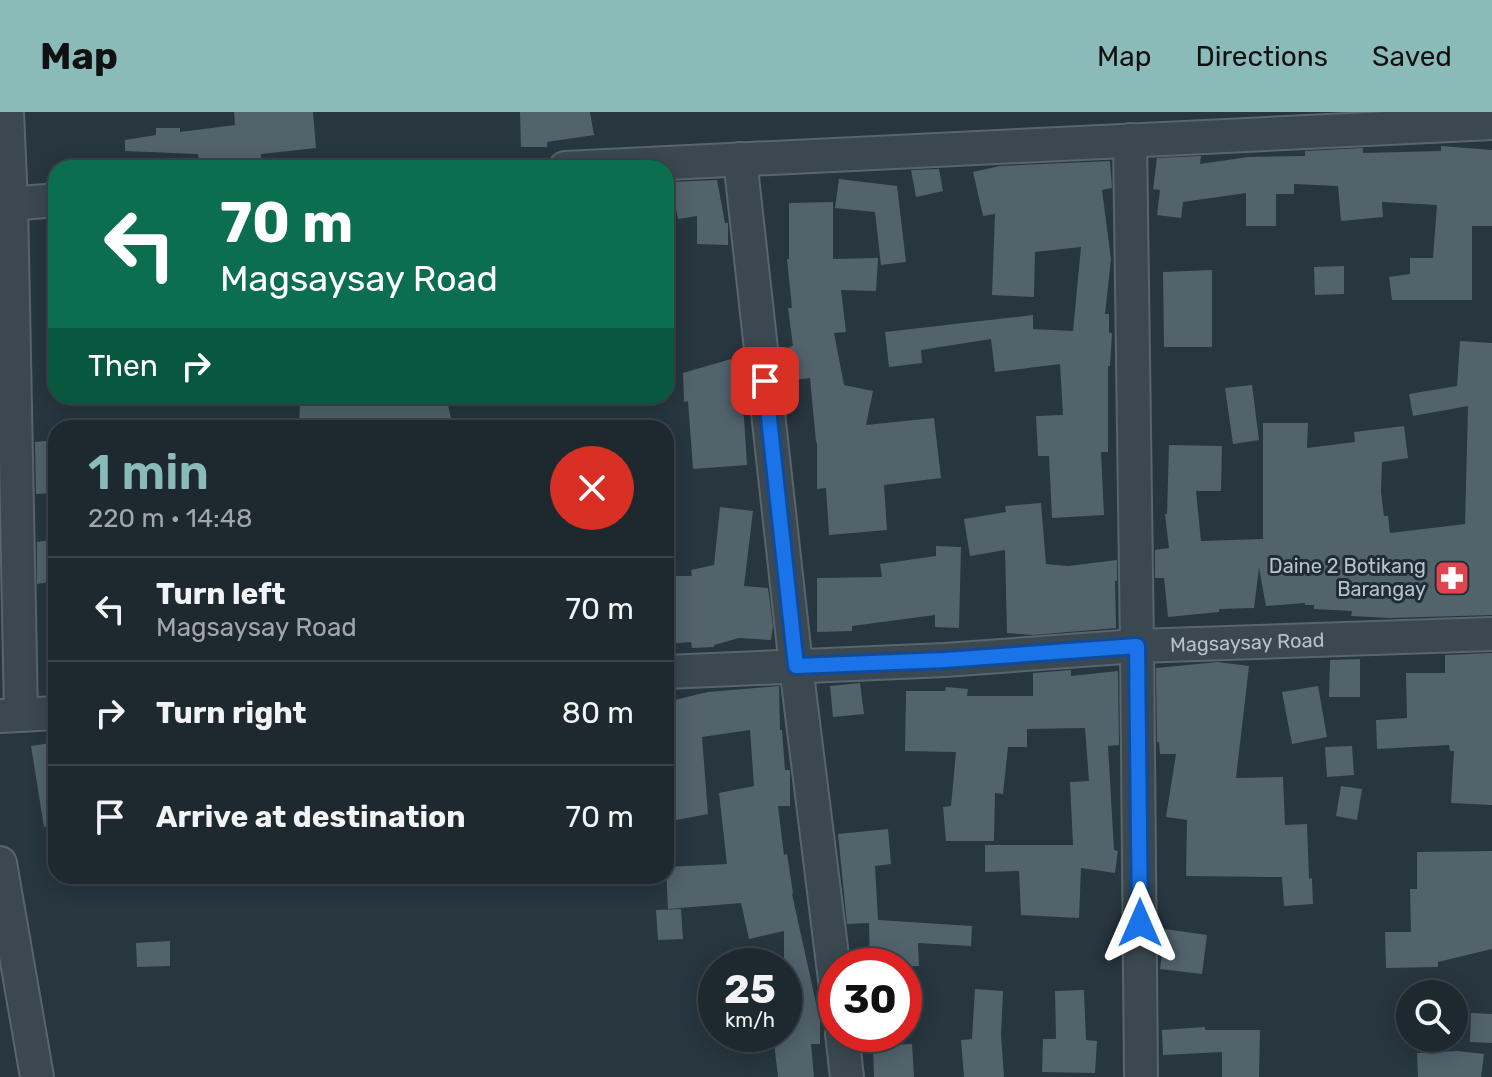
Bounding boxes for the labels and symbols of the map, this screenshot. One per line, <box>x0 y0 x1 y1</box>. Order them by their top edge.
pin <box>731 347 799 415</box>
place label: Daine 2 Botikang Barangay <box>1269 554 1426 601</box>
pharmacy icon: Daine 2 Botikang Barangay <box>1433 559 1471 597</box>
street label: Magsaysay Road <box>1170 628 1325 657</box>
position arrow <box>1098 881 1182 965</box>
speed limit sign: 30 <box>818 948 922 1052</box>

